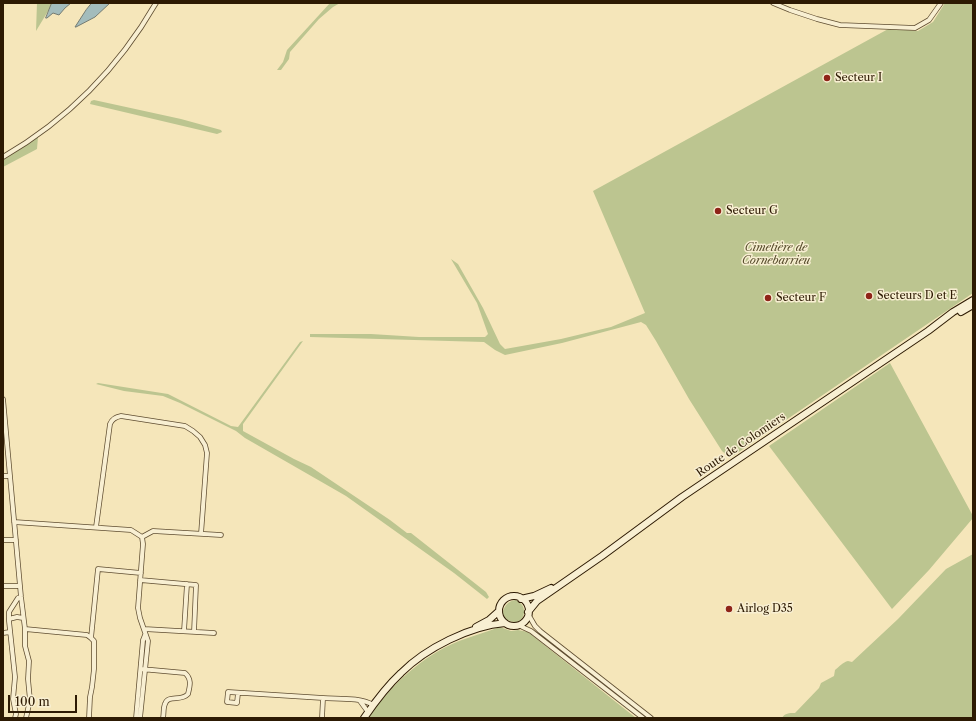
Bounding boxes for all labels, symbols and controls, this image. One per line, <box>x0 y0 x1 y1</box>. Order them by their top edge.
place label: Secteur I <box>835 71 882 85</box>
marker: Secteur I <box>822 73 832 83</box>
place label: Secteur G <box>726 204 778 218</box>
marker: Secteur G <box>713 206 723 216</box>
park label: Cimetière de Cornebarrieu <box>742 241 810 267</box>
place label: Secteurs D et E <box>877 289 957 303</box>
place label: Secteur F <box>776 291 826 305</box>
marker: Secteurs D et E <box>864 291 874 301</box>
marker: Secteur F <box>763 293 773 303</box>
street label: Route de Colomiers <box>694 410 788 480</box>
place label: Airlog D35 <box>737 602 793 616</box>
marker: Airlog D35 <box>724 604 734 614</box>
scale bar <box>10 687 79 713</box>
text: 100 m <box>15 694 50 709</box>

